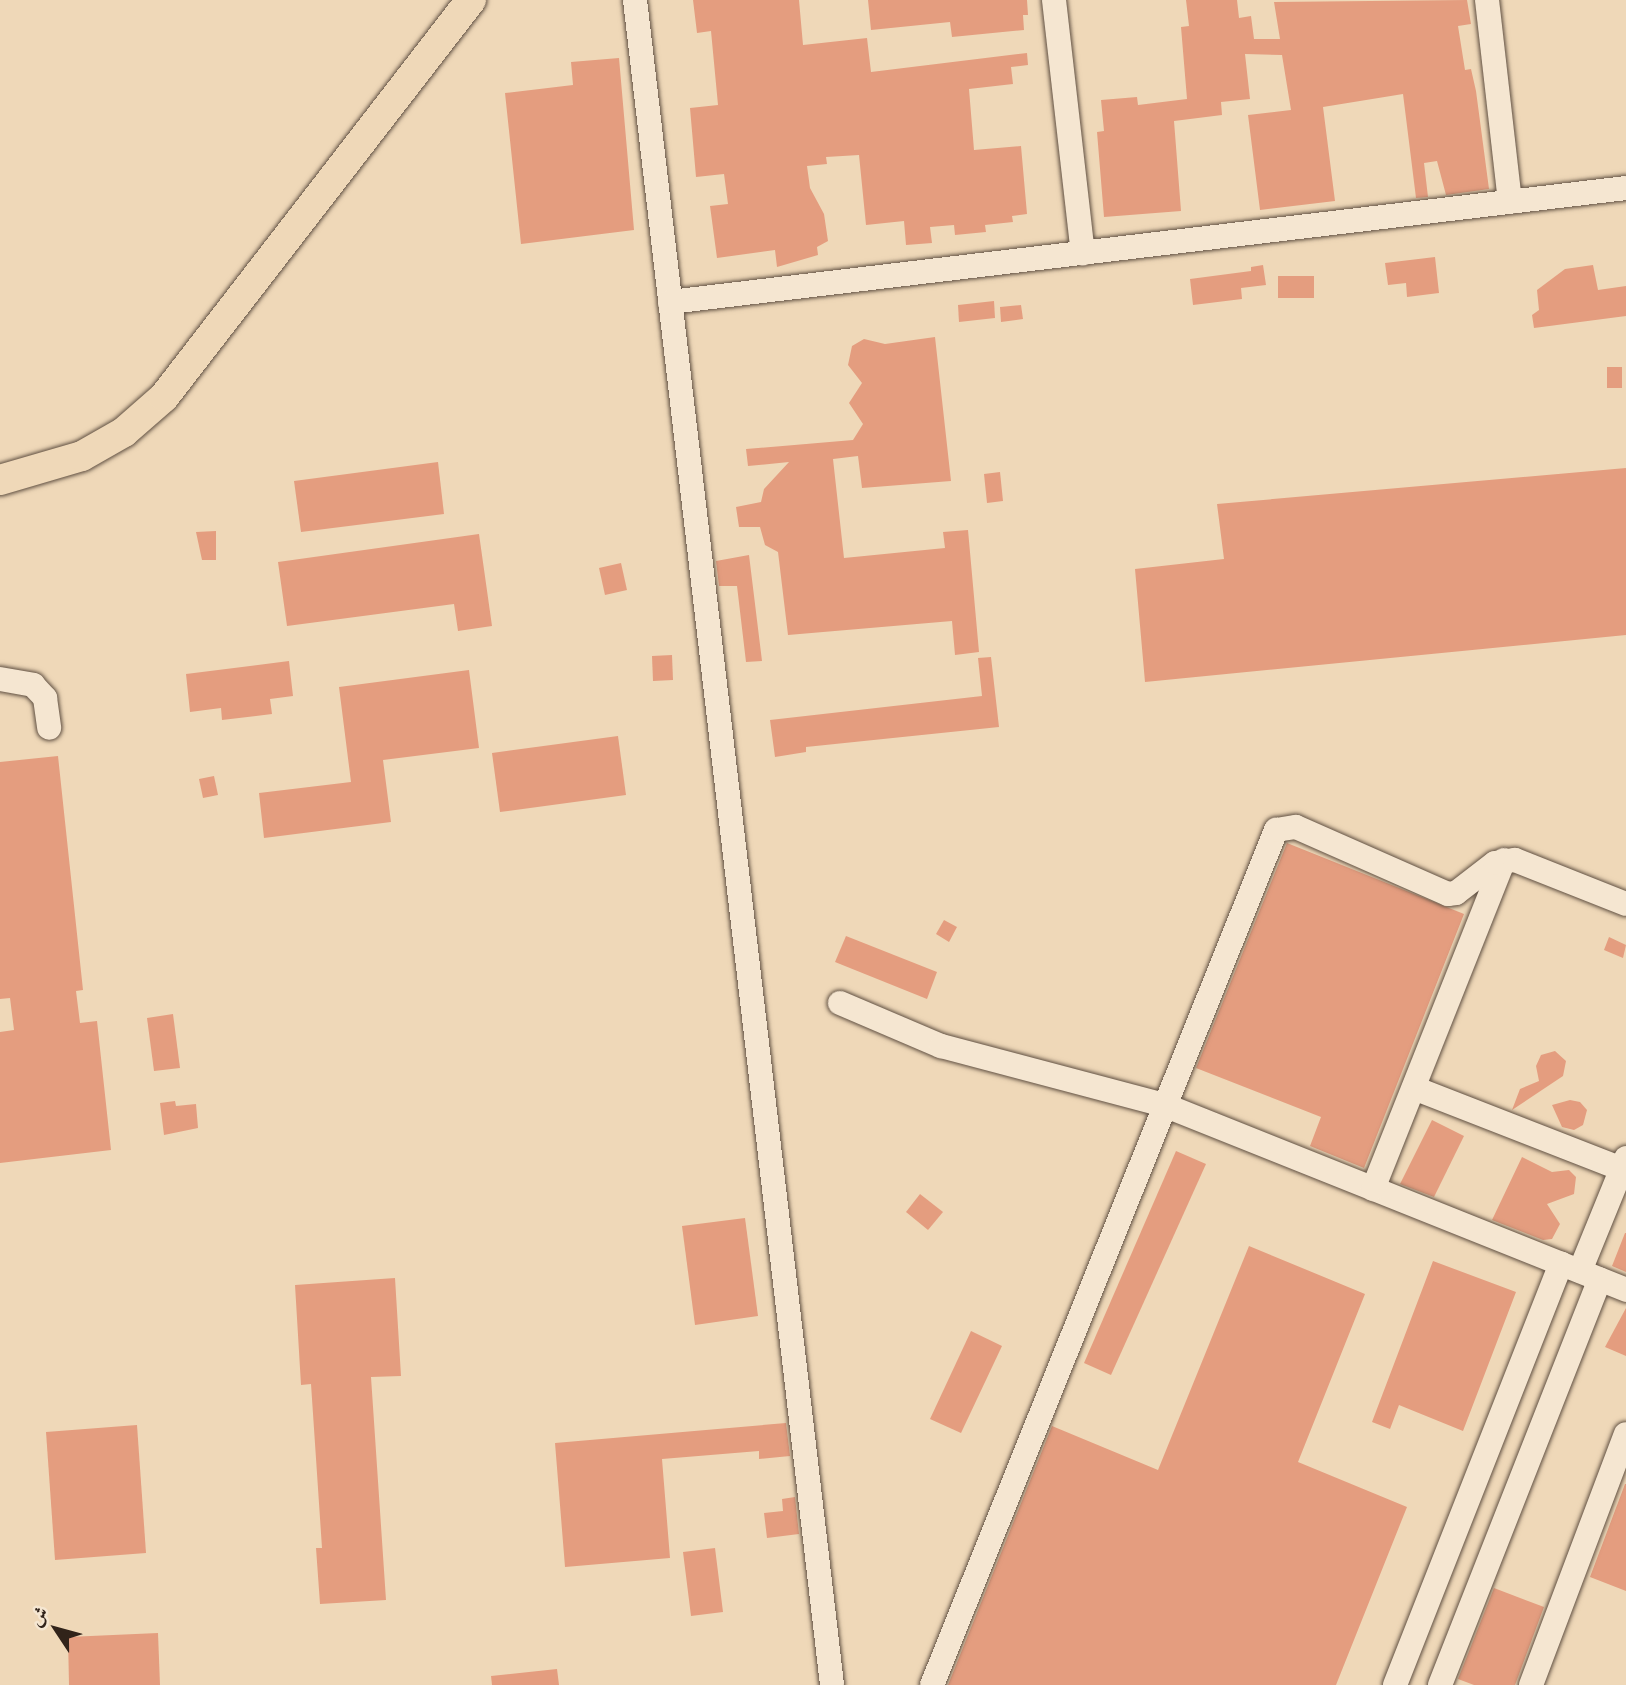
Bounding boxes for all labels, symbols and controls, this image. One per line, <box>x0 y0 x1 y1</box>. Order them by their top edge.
north arrow <box>21 1594 91 1664</box>
text: ش <box>24 1602 54 1631</box>

